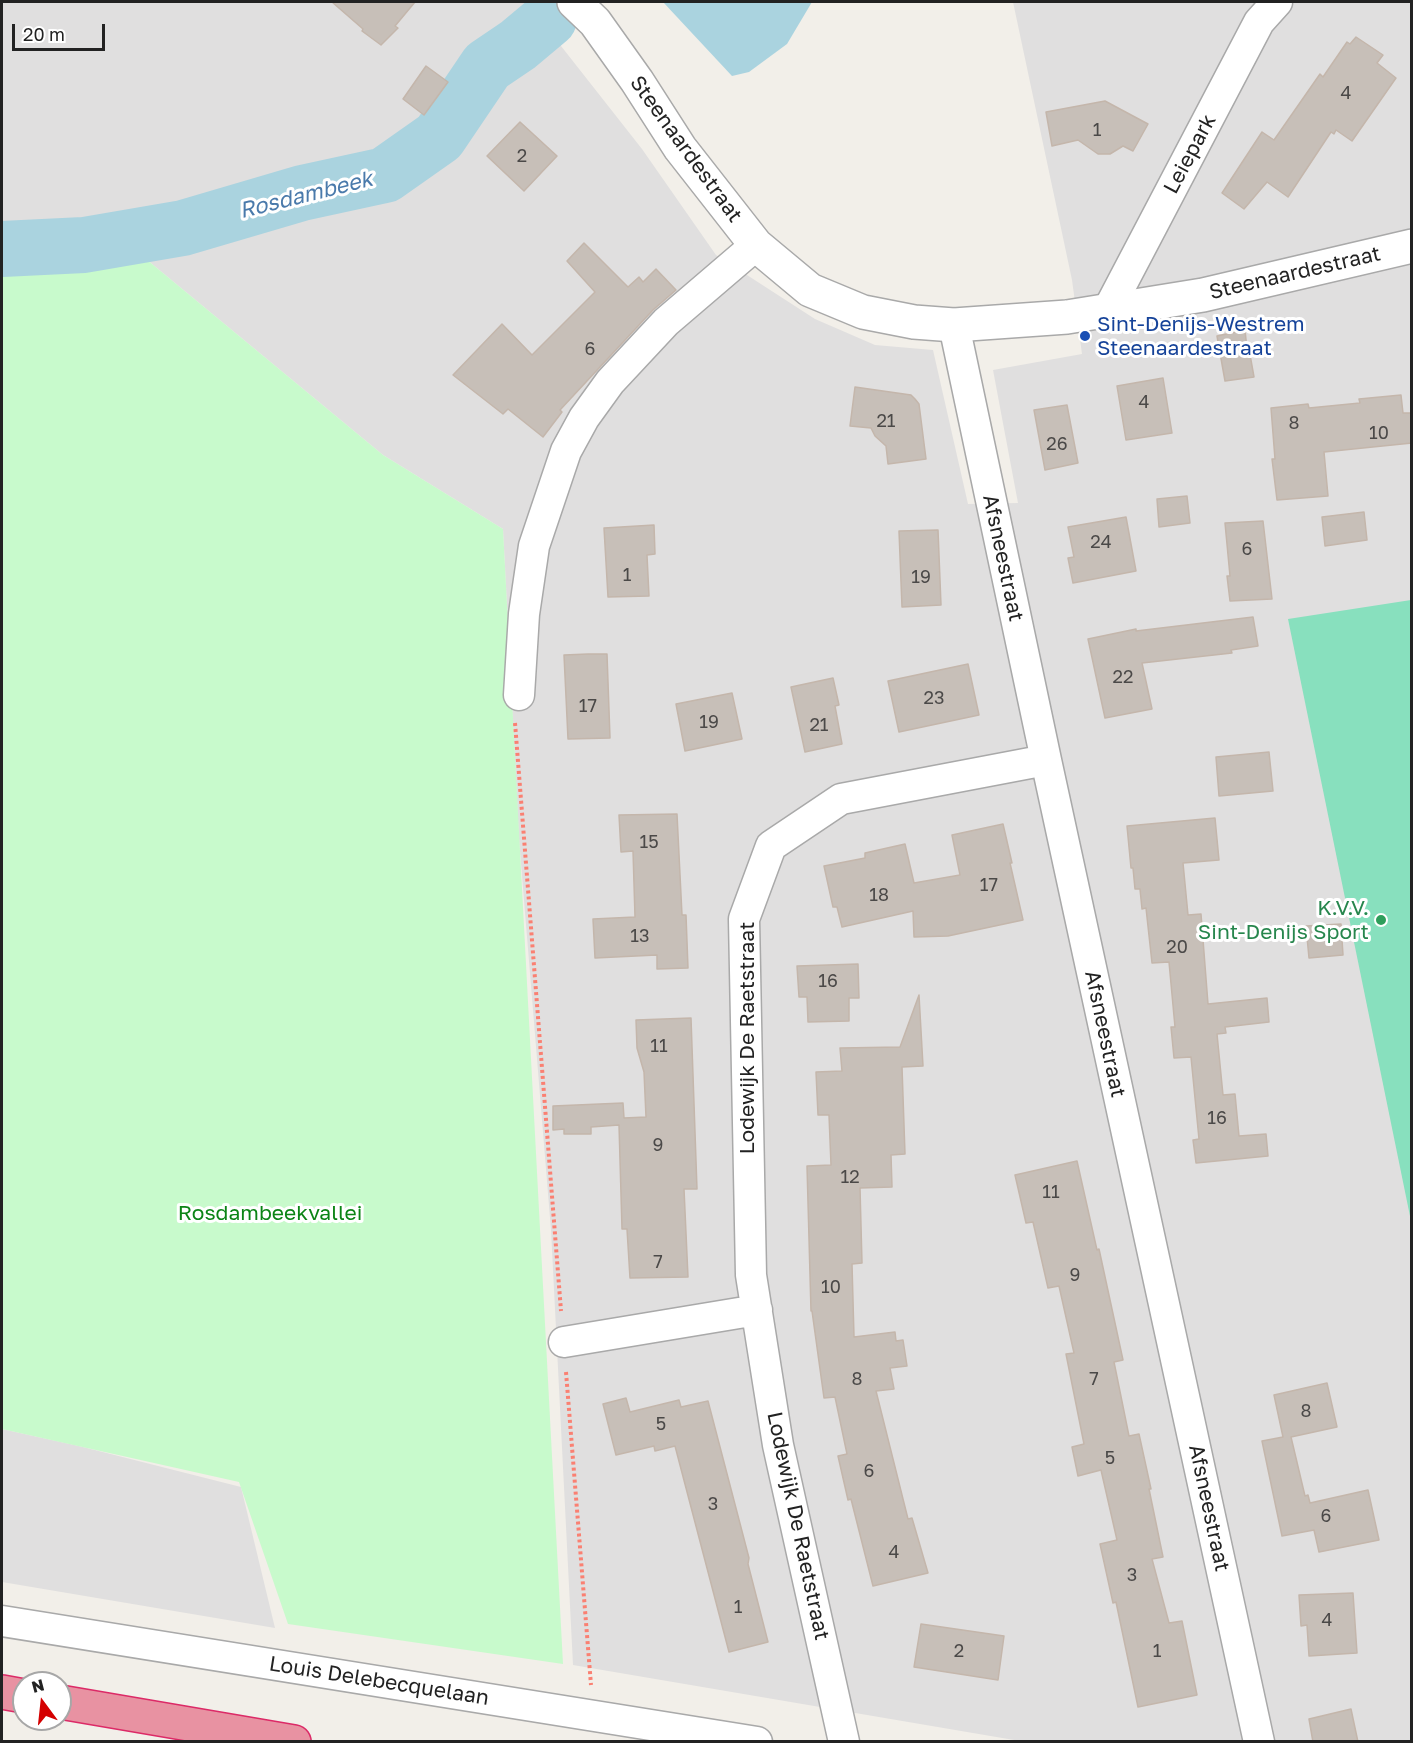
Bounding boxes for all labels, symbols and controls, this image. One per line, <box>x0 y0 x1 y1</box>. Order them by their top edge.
scale bar <box>15 12 108 50</box>
text: 20 m <box>23 23 65 45</box>
street label: Steenaardestraat <box>624 71 748 227</box>
house number: 4 <box>1341 82 1351 104</box>
street label: Leiepark <box>1159 110 1221 198</box>
house number: 1 <box>1093 119 1101 141</box>
house number: 2 <box>517 145 527 167</box>
water label: Rosdambeek <box>237 166 375 224</box>
street label: Steenaardestraat <box>1207 241 1383 305</box>
place label: Sint-Denijs-Westrem Steenaardestraat <box>1097 311 1305 361</box>
marker: Sint-Denijs-Westrem Steenaardestraat <box>1078 329 1092 343</box>
house number: 6 <box>585 338 595 360</box>
house number: 4 <box>1139 391 1149 413</box>
house number: 21 <box>876 410 896 432</box>
house number: 8 <box>1289 412 1299 434</box>
house number: 10 <box>1369 422 1389 444</box>
house number: 26 <box>1046 433 1068 455</box>
street label: Afsneestraat <box>977 492 1029 624</box>
house number: 24 <box>1090 531 1112 553</box>
house number: 6 <box>1242 538 1252 560</box>
house number: 1 <box>623 564 631 586</box>
house number: 19 <box>911 566 931 588</box>
house number: 22 <box>1113 666 1133 688</box>
house number: 23 <box>924 687 944 709</box>
house number: 17 <box>579 695 597 717</box>
house number: 19 <box>699 711 719 733</box>
house number: 21 <box>809 714 829 736</box>
house number: 15 <box>639 831 659 853</box>
house number: 17 <box>980 874 998 896</box>
house number: 18 <box>869 884 889 906</box>
place label: K.V.V. Sint-Denijs Sport <box>1198 895 1369 945</box>
marker: K.V.V. Sint-Denijs Sport <box>1374 913 1388 927</box>
street label: Lodewijk De Raetstraat <box>734 922 760 1154</box>
house number: 13 <box>630 925 650 947</box>
house number: 20 <box>1166 936 1188 958</box>
street label: Afsneestraat <box>1079 968 1131 1100</box>
house number: 16 <box>818 970 838 992</box>
house number: 11 <box>650 1035 668 1057</box>
house number: 16 <box>1207 1107 1227 1129</box>
house number: 9 <box>653 1134 663 1156</box>
house number: 12 <box>840 1166 860 1188</box>
house number: 11 <box>1042 1181 1060 1203</box>
park label: Rosdambeekvallei <box>178 1200 362 1226</box>
house number: 7 <box>653 1251 663 1273</box>
house number: 9 <box>1070 1264 1080 1286</box>
house number: 10 <box>821 1276 841 1298</box>
house number: 8 <box>852 1368 862 1390</box>
house number: 7 <box>1089 1368 1099 1390</box>
house number: 8 <box>1301 1400 1311 1422</box>
street label: Lodewijk De Raetstraat <box>761 1410 835 1642</box>
house number: 5 <box>656 1413 666 1435</box>
street label: Afsneestraat <box>1183 1442 1235 1574</box>
house number: 5 <box>1105 1447 1115 1469</box>
house number: 6 <box>864 1460 874 1482</box>
house number: 3 <box>708 1493 718 1515</box>
house number: 6 <box>1321 1505 1331 1527</box>
house number: 4 <box>889 1541 899 1563</box>
house number: 3 <box>1127 1564 1137 1586</box>
house number: 1 <box>734 1596 742 1618</box>
house number: 4 <box>1322 1609 1332 1631</box>
house number: 2 <box>954 1640 964 1662</box>
house number: 1 <box>1153 1640 1161 1662</box>
street label: Louis Delebecquelaan <box>267 1651 491 1711</box>
north arrow <box>12 1671 72 1731</box>
text: N <box>29 1674 46 1697</box>

